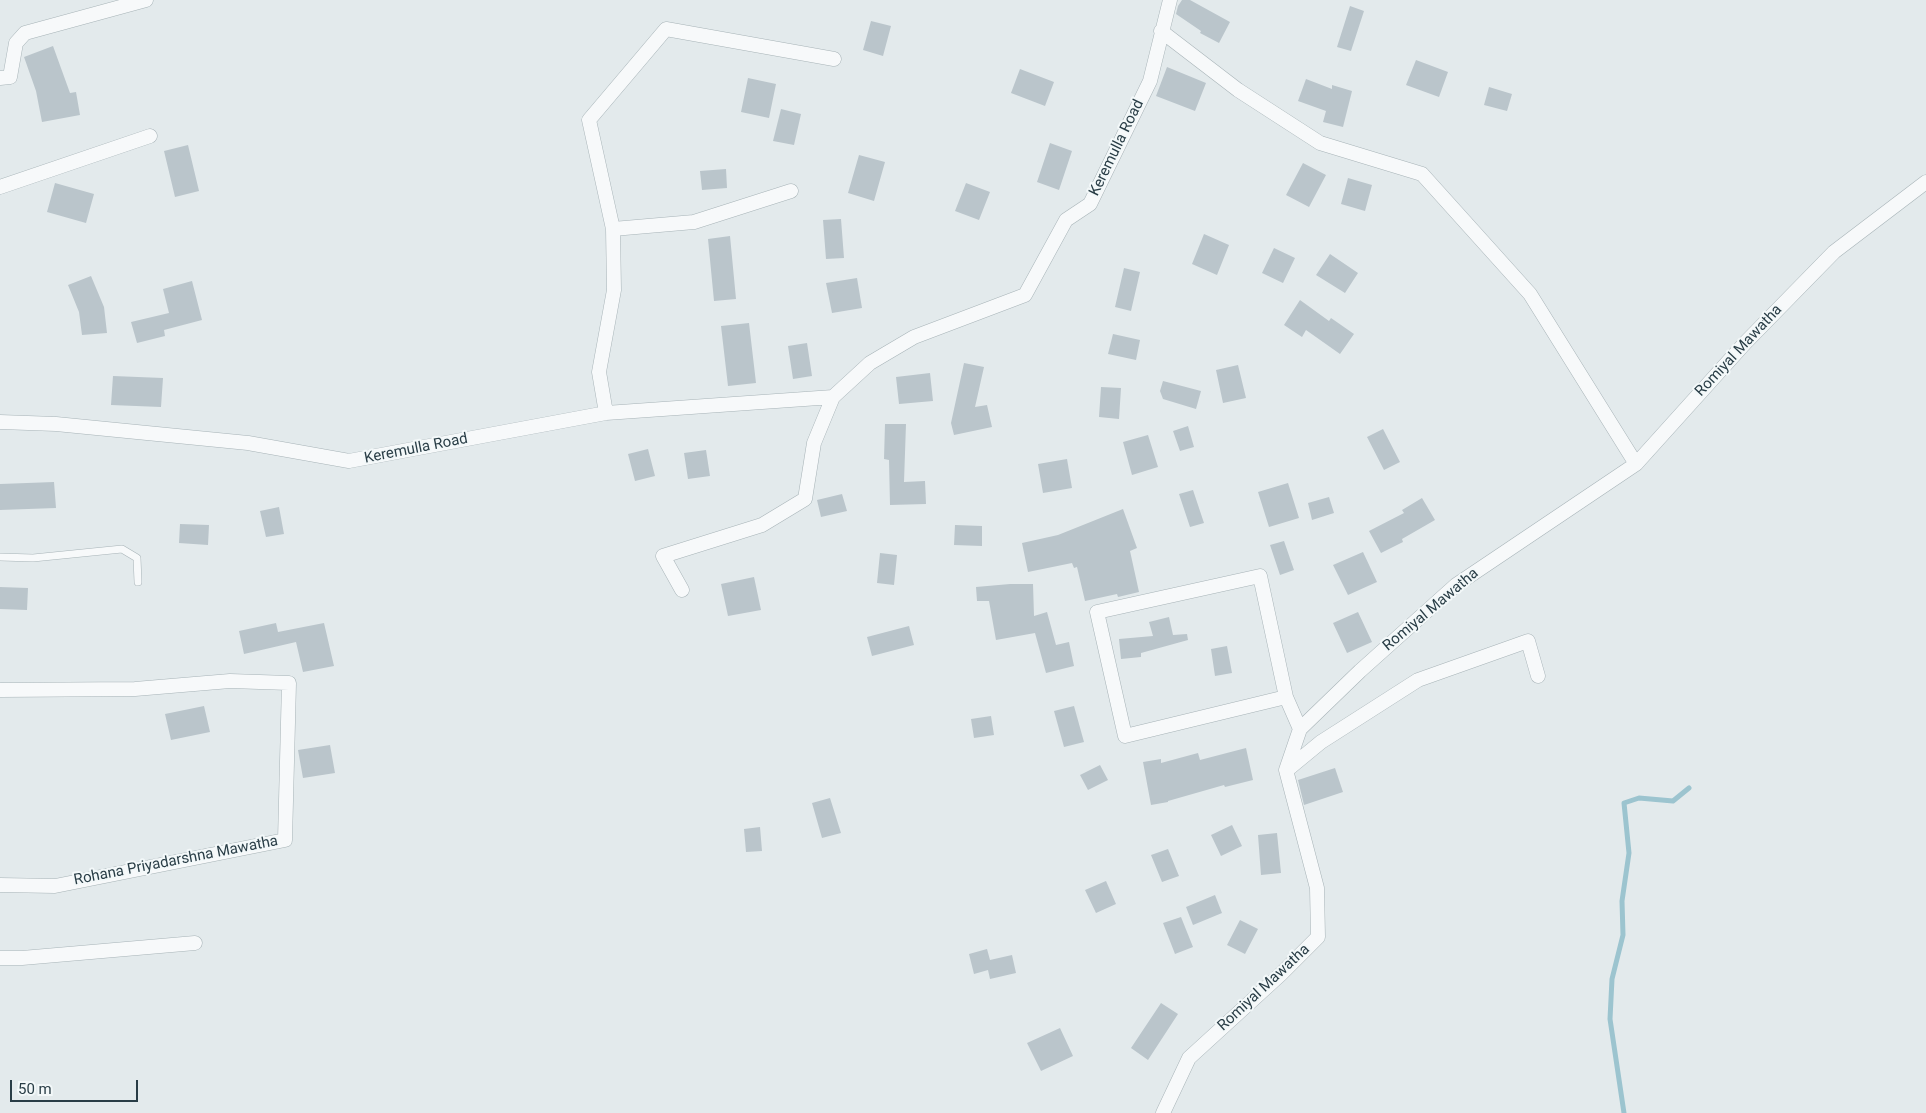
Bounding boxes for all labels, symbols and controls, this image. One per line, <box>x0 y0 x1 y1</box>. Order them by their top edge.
street label: Keremulla Road <box>1086 97 1148 199</box>
street label: Romiyal Mawatha <box>1692 301 1786 401</box>
street label: Keremulla Road <box>363 430 469 468</box>
street label: Romiyal Mawatha <box>1380 565 1482 655</box>
street label: Rohana Priyadarshna Mawatha <box>72 832 280 890</box>
street label: Romiyal Mawatha <box>1214 941 1314 1035</box>
scale bar <box>12 1070 140 1102</box>
text: 50 m <box>18 1080 52 1098</box>

